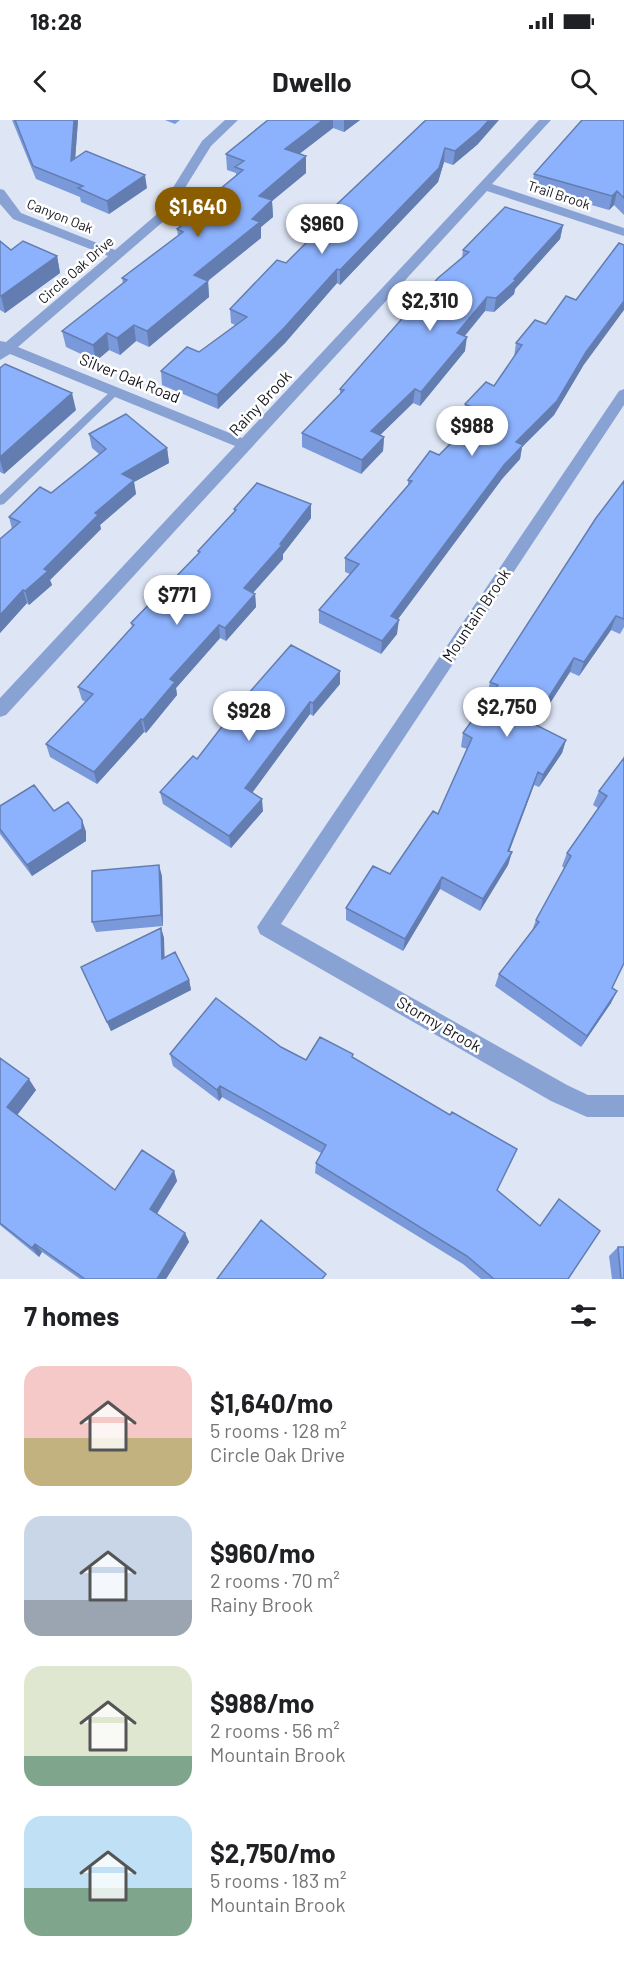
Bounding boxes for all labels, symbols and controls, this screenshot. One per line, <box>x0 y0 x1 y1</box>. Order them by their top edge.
text: 18:28 <box>30 8 82 34</box>
icon: back <box>24 65 57 98</box>
text: Dwello <box>272 65 352 97</box>
icon: search <box>567 65 600 98</box>
street label: Trail Brook <box>526 176 593 213</box>
pin: $1,640 <box>149 187 247 238</box>
text: $1,640 <box>169 194 227 218</box>
street label: Canyon Oak <box>25 195 96 237</box>
pin: $960 <box>286 204 358 255</box>
text: $960 <box>300 211 344 235</box>
street label: Circle Oak Drive <box>34 232 117 307</box>
pin: $2,310 <box>381 281 479 332</box>
text: $2,310 <box>401 288 459 312</box>
street label: Silver Oak Road <box>77 349 183 406</box>
street label: Rainy Brook <box>225 366 295 439</box>
pin: $988 <box>436 406 508 457</box>
text: $988 <box>450 413 494 437</box>
street label: Mountain Brook <box>437 564 514 665</box>
pin: $771 <box>141 575 213 626</box>
text: $771 <box>158 582 196 606</box>
pin: $2,750 <box>458 687 556 738</box>
pin: $928 <box>213 691 285 742</box>
text: $2,750 <box>477 694 537 718</box>
text: $928 <box>227 698 271 722</box>
street label: Stormy Brook <box>394 992 485 1055</box>
icon: filters <box>567 1299 600 1332</box>
text: 7 homes <box>24 1300 119 1331</box>
text: $1,640/mo <box>210 1387 333 1418</box>
icon: home <box>72 1390 144 1462</box>
text: 5 rooms · 128 m² <box>210 1418 347 1442</box>
text: Circle Oak Drive <box>210 1442 345 1466</box>
text: $960/mo <box>210 1537 315 1568</box>
icon: home <box>72 1540 144 1612</box>
text: 2 rooms · 70 m² <box>210 1568 340 1592</box>
text: Rainy Brook <box>210 1592 313 1616</box>
text: $988/mo <box>210 1687 314 1718</box>
icon: home <box>72 1690 144 1762</box>
text: 2 rooms · 56 m² <box>210 1718 340 1742</box>
text: Mountain Brook <box>210 1742 346 1766</box>
text: $2,750/mo <box>210 1837 336 1868</box>
icon: home <box>72 1840 144 1912</box>
text: 5 rooms · 183 m² <box>210 1868 346 1892</box>
text: Mountain Brook <box>210 1892 346 1916</box>

